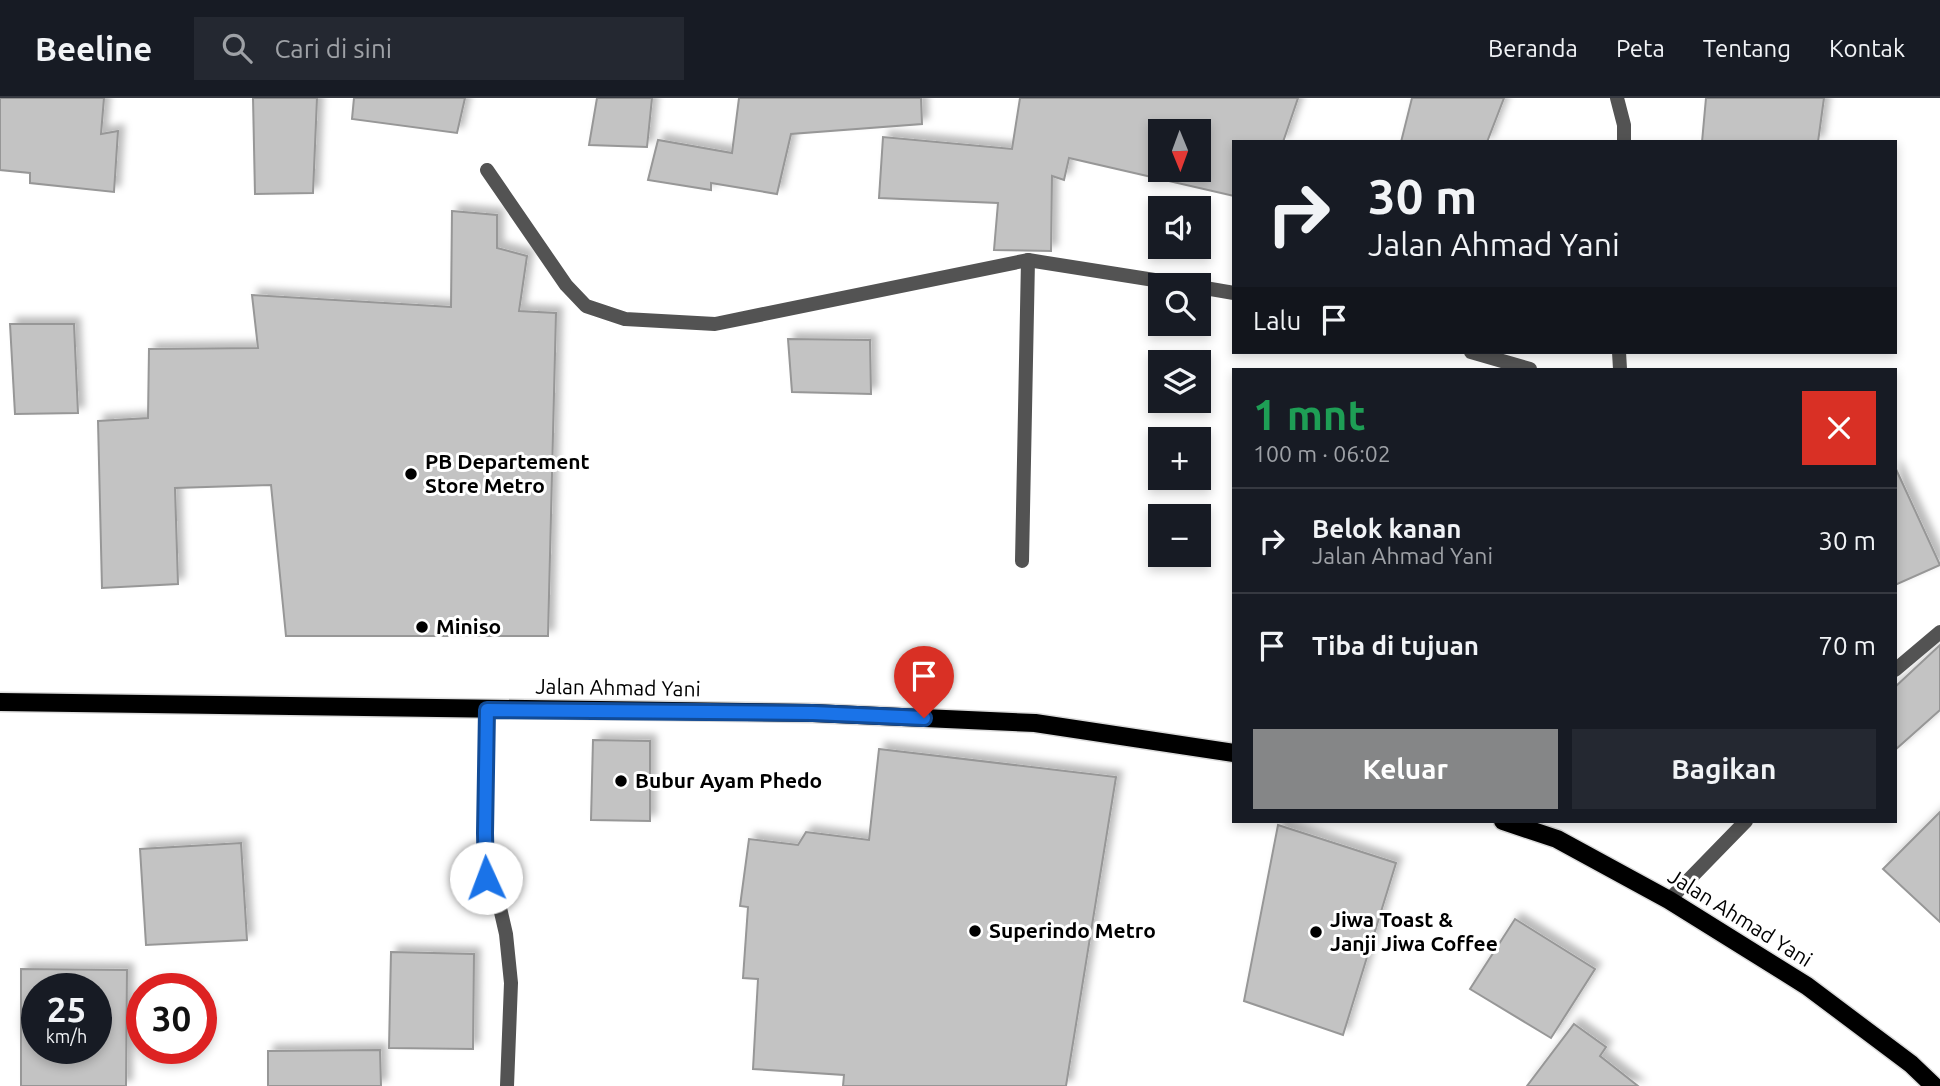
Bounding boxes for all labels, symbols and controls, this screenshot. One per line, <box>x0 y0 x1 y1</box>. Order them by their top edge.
search box <box>194 17 684 80</box>
icon: search <box>218 29 256 67</box>
text: Beeline <box>35 30 152 67</box>
text: Cari di sini <box>274 34 392 63</box>
text: Beranda <box>1488 35 1578 62</box>
text: Peta <box>1616 35 1665 62</box>
text: Tentang <box>1703 35 1791 62</box>
text: Kontak <box>1829 35 1905 62</box>
north arrow <box>1148 119 1211 182</box>
map controls <box>1148 119 1211 567</box>
icon: right <box>1253 168 1344 259</box>
text: 30 m <box>1368 168 1477 223</box>
button: sound <box>1148 196 1211 259</box>
text: Jalan Ahmad Yani <box>1368 226 1620 262</box>
button: search <box>1148 273 1211 336</box>
icon: arrive <box>1315 301 1353 339</box>
text: Lalu <box>1253 306 1301 335</box>
button: layers <box>1148 350 1211 413</box>
text: 1 mnt <box>1253 391 1366 438</box>
button: close <box>1802 391 1876 465</box>
button: + <box>1148 427 1211 490</box>
text: 100 m · 06:02 <box>1253 441 1391 466</box>
place label: PB Departement Store Metro <box>425 449 590 497</box>
marker: PB Departement Store Metro <box>403 466 419 482</box>
button: − <box>1148 504 1211 567</box>
text: Belok kanan <box>1312 514 1462 543</box>
icon: right <box>1253 522 1291 560</box>
text: 30 m <box>1818 526 1876 555</box>
text: Jalan Ahmad Yani <box>1312 543 1493 568</box>
place label: Miniso <box>436 614 501 638</box>
marker: Miniso <box>414 619 430 635</box>
icon: arrive <box>1253 627 1291 665</box>
text: Tiba di tujuan <box>1312 631 1479 660</box>
text: 70 m <box>1818 631 1876 660</box>
pin <box>894 646 954 718</box>
icon: arrive <box>905 657 943 695</box>
street label: Jalan Ahmad Yani <box>535 674 701 700</box>
button: Keluar <box>1253 729 1558 809</box>
button: Bagikan <box>1572 729 1876 809</box>
place label: Bubur Ayam Phedo <box>635 768 822 792</box>
marker: Bubur Ayam Phedo <box>613 773 629 789</box>
position arrow <box>449 841 523 915</box>
street label: Jalan Ahmad Yani <box>1664 863 1817 971</box>
place label: Jiwa Toast & Janji Jiwa Coffee <box>1330 907 1498 955</box>
place label: Superindo Metro <box>989 918 1156 942</box>
marker: Superindo Metro <box>967 923 983 939</box>
marker: Jiwa Toast & Janji Jiwa Coffee <box>1308 924 1324 940</box>
speed limit sign: 30 <box>126 973 217 1064</box>
text: 25 <box>47 989 86 1029</box>
text: km/h <box>46 1026 87 1046</box>

